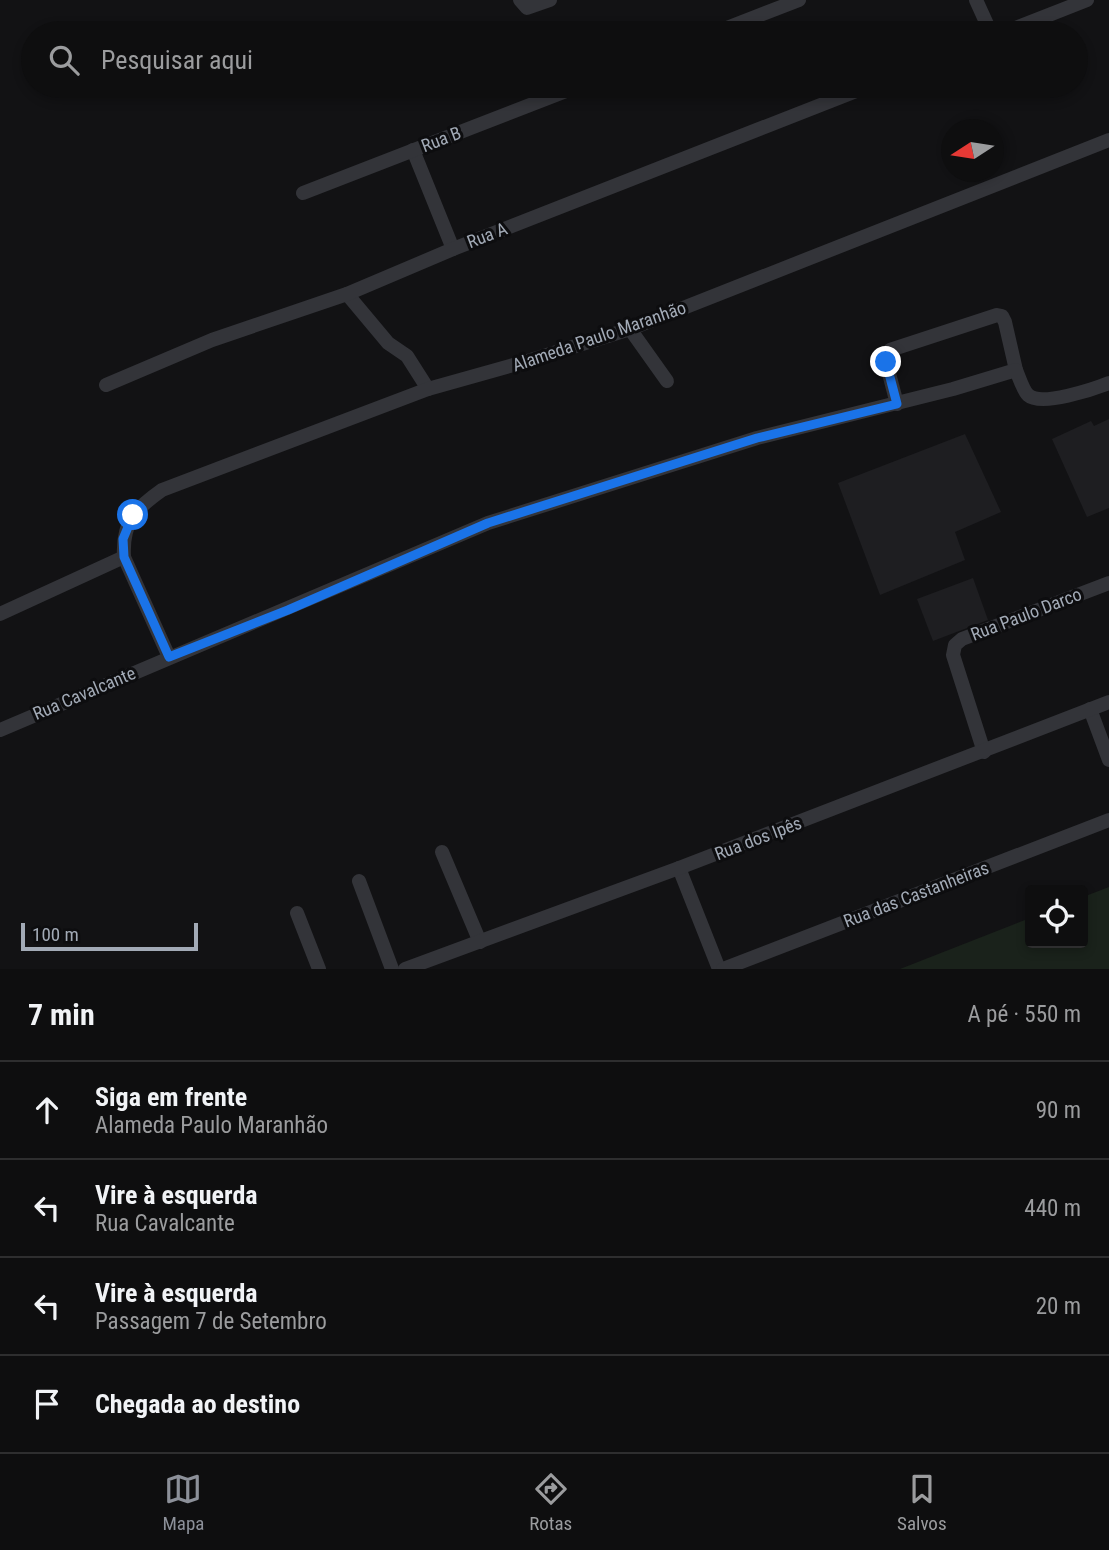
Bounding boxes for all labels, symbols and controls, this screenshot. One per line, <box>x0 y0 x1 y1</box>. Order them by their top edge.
search box <box>21 21 1088 98</box>
icon: search <box>45 41 83 79</box>
text: Pesquisar aqui <box>101 45 253 75</box>
north arrow <box>941 119 1004 182</box>
street label: Rua B <box>418 122 464 156</box>
street label: Rua A <box>464 218 511 252</box>
street label: Alameda Paulo Maranhão <box>509 296 689 376</box>
route end <box>870 346 901 377</box>
route start <box>117 499 148 530</box>
street label: Rua Paulo Darco <box>968 583 1084 645</box>
street label: Rua Cavalcante <box>30 662 138 724</box>
street label: Rua dos Ipês <box>712 812 804 864</box>
street label: Rua das Castanheiras <box>840 857 992 931</box>
map controls <box>1025 885 1088 948</box>
button: locate <box>1025 885 1088 948</box>
scale bar <box>21 920 198 952</box>
text: 100 m <box>32 923 79 946</box>
text: 7 min <box>28 997 95 1032</box>
text: A pé · 550 m <box>968 1001 1081 1028</box>
text: Siga em frente <box>95 1082 247 1112</box>
icon: ahead <box>28 1091 66 1129</box>
text: 90 m <box>1036 1097 1081 1124</box>
text: Alameda Paulo Maranhão <box>95 1112 328 1139</box>
text: Vire à esquerda <box>95 1180 258 1210</box>
icon: left <box>28 1189 66 1227</box>
text: 440 m <box>1024 1195 1081 1222</box>
text: Rua Cavalcante <box>95 1210 235 1237</box>
text: Vire à esquerda <box>95 1278 258 1308</box>
icon: left <box>28 1287 66 1325</box>
text: 20 m <box>1036 1293 1081 1320</box>
text: Passagem 7 de Setembro <box>95 1308 327 1335</box>
icon: arrive <box>28 1385 66 1423</box>
text: Chegada ao destino <box>95 1389 300 1419</box>
tab: Mapa <box>162 1470 204 1535</box>
tab: Rotas <box>529 1470 572 1535</box>
tab: Salvos <box>897 1470 947 1535</box>

